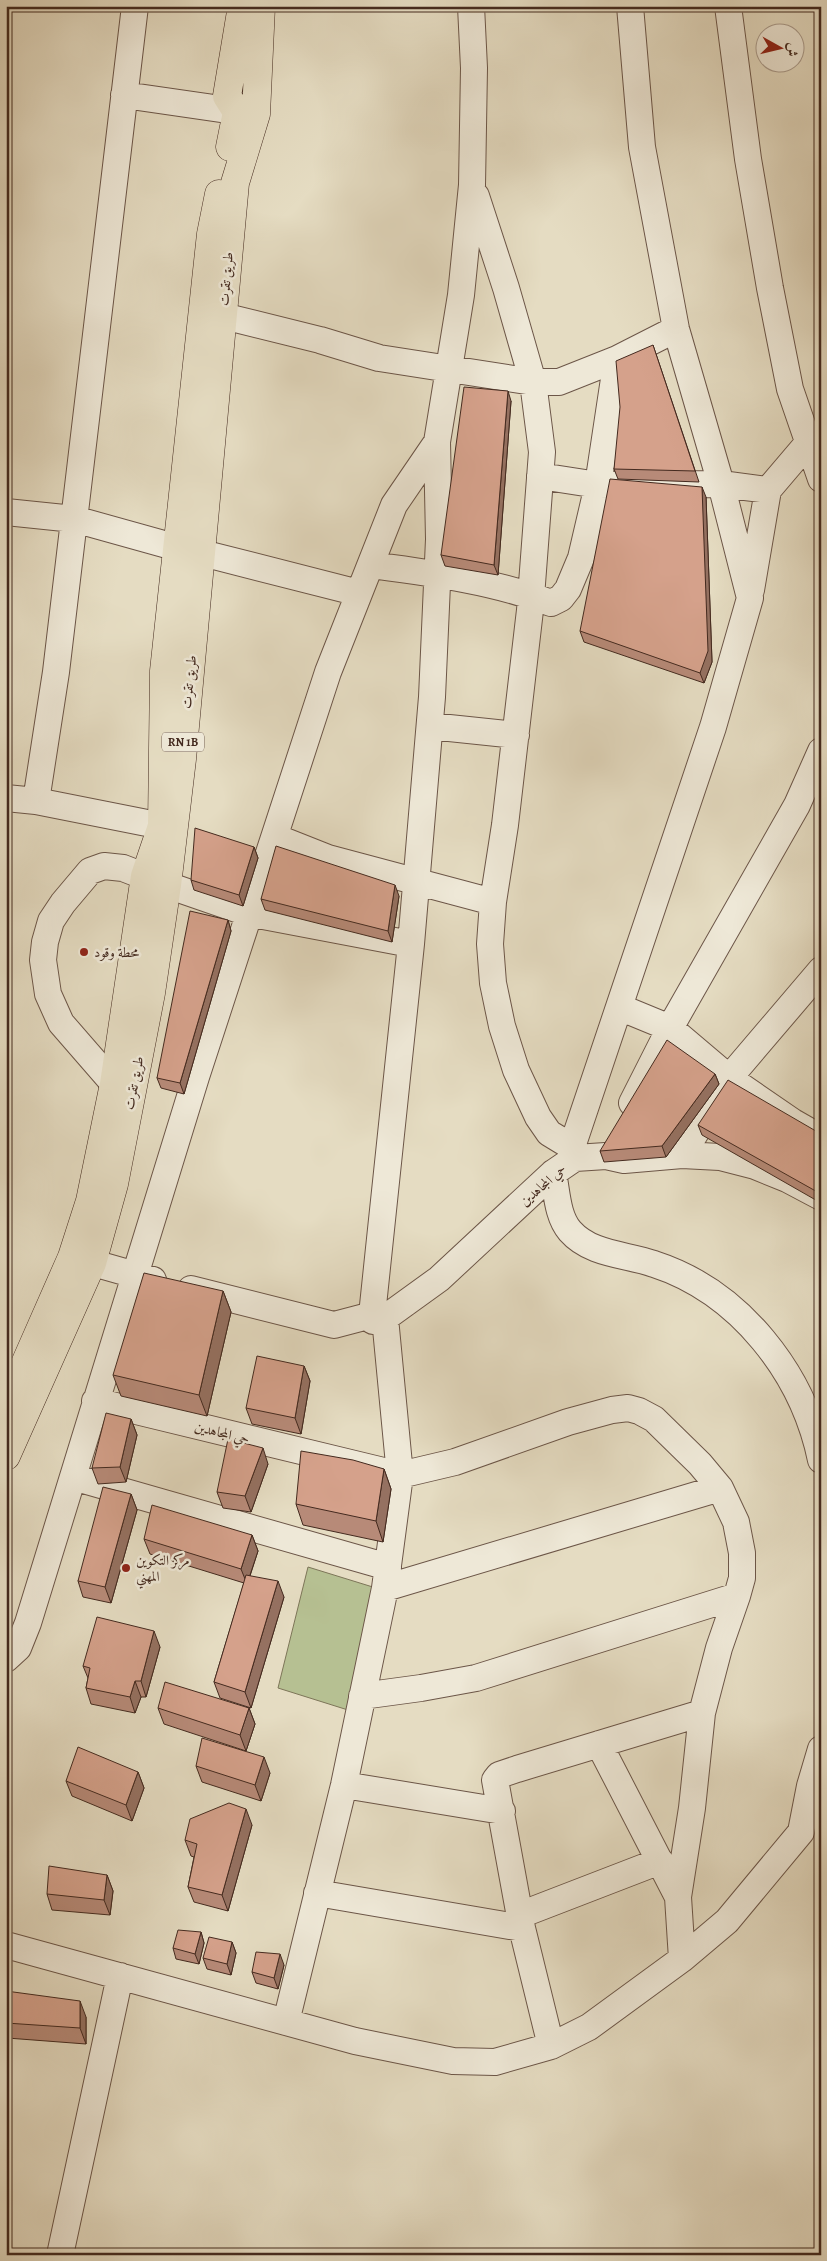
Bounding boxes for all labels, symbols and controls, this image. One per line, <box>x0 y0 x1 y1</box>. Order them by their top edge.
north arrow <box>754 22 804 72</box>
text: ش <box>782 42 803 58</box>
street label: طريق تقرت <box>214 251 238 307</box>
street label: طريق تقرت <box>177 654 201 710</box>
road number: RN 1B <box>162 732 204 752</box>
place label: محطة وقود <box>94 943 140 962</box>
marker: محطة وقود <box>78 946 90 958</box>
street label: طريق تقرت <box>120 1055 148 1111</box>
street label: حي المجاهدين <box>516 1159 572 1212</box>
street label: حي المجاهدين <box>192 1417 251 1451</box>
place label: مركز التكوين المهني <box>136 1551 190 1589</box>
marker: مركز التكوين المهني <box>120 1562 132 1574</box>

